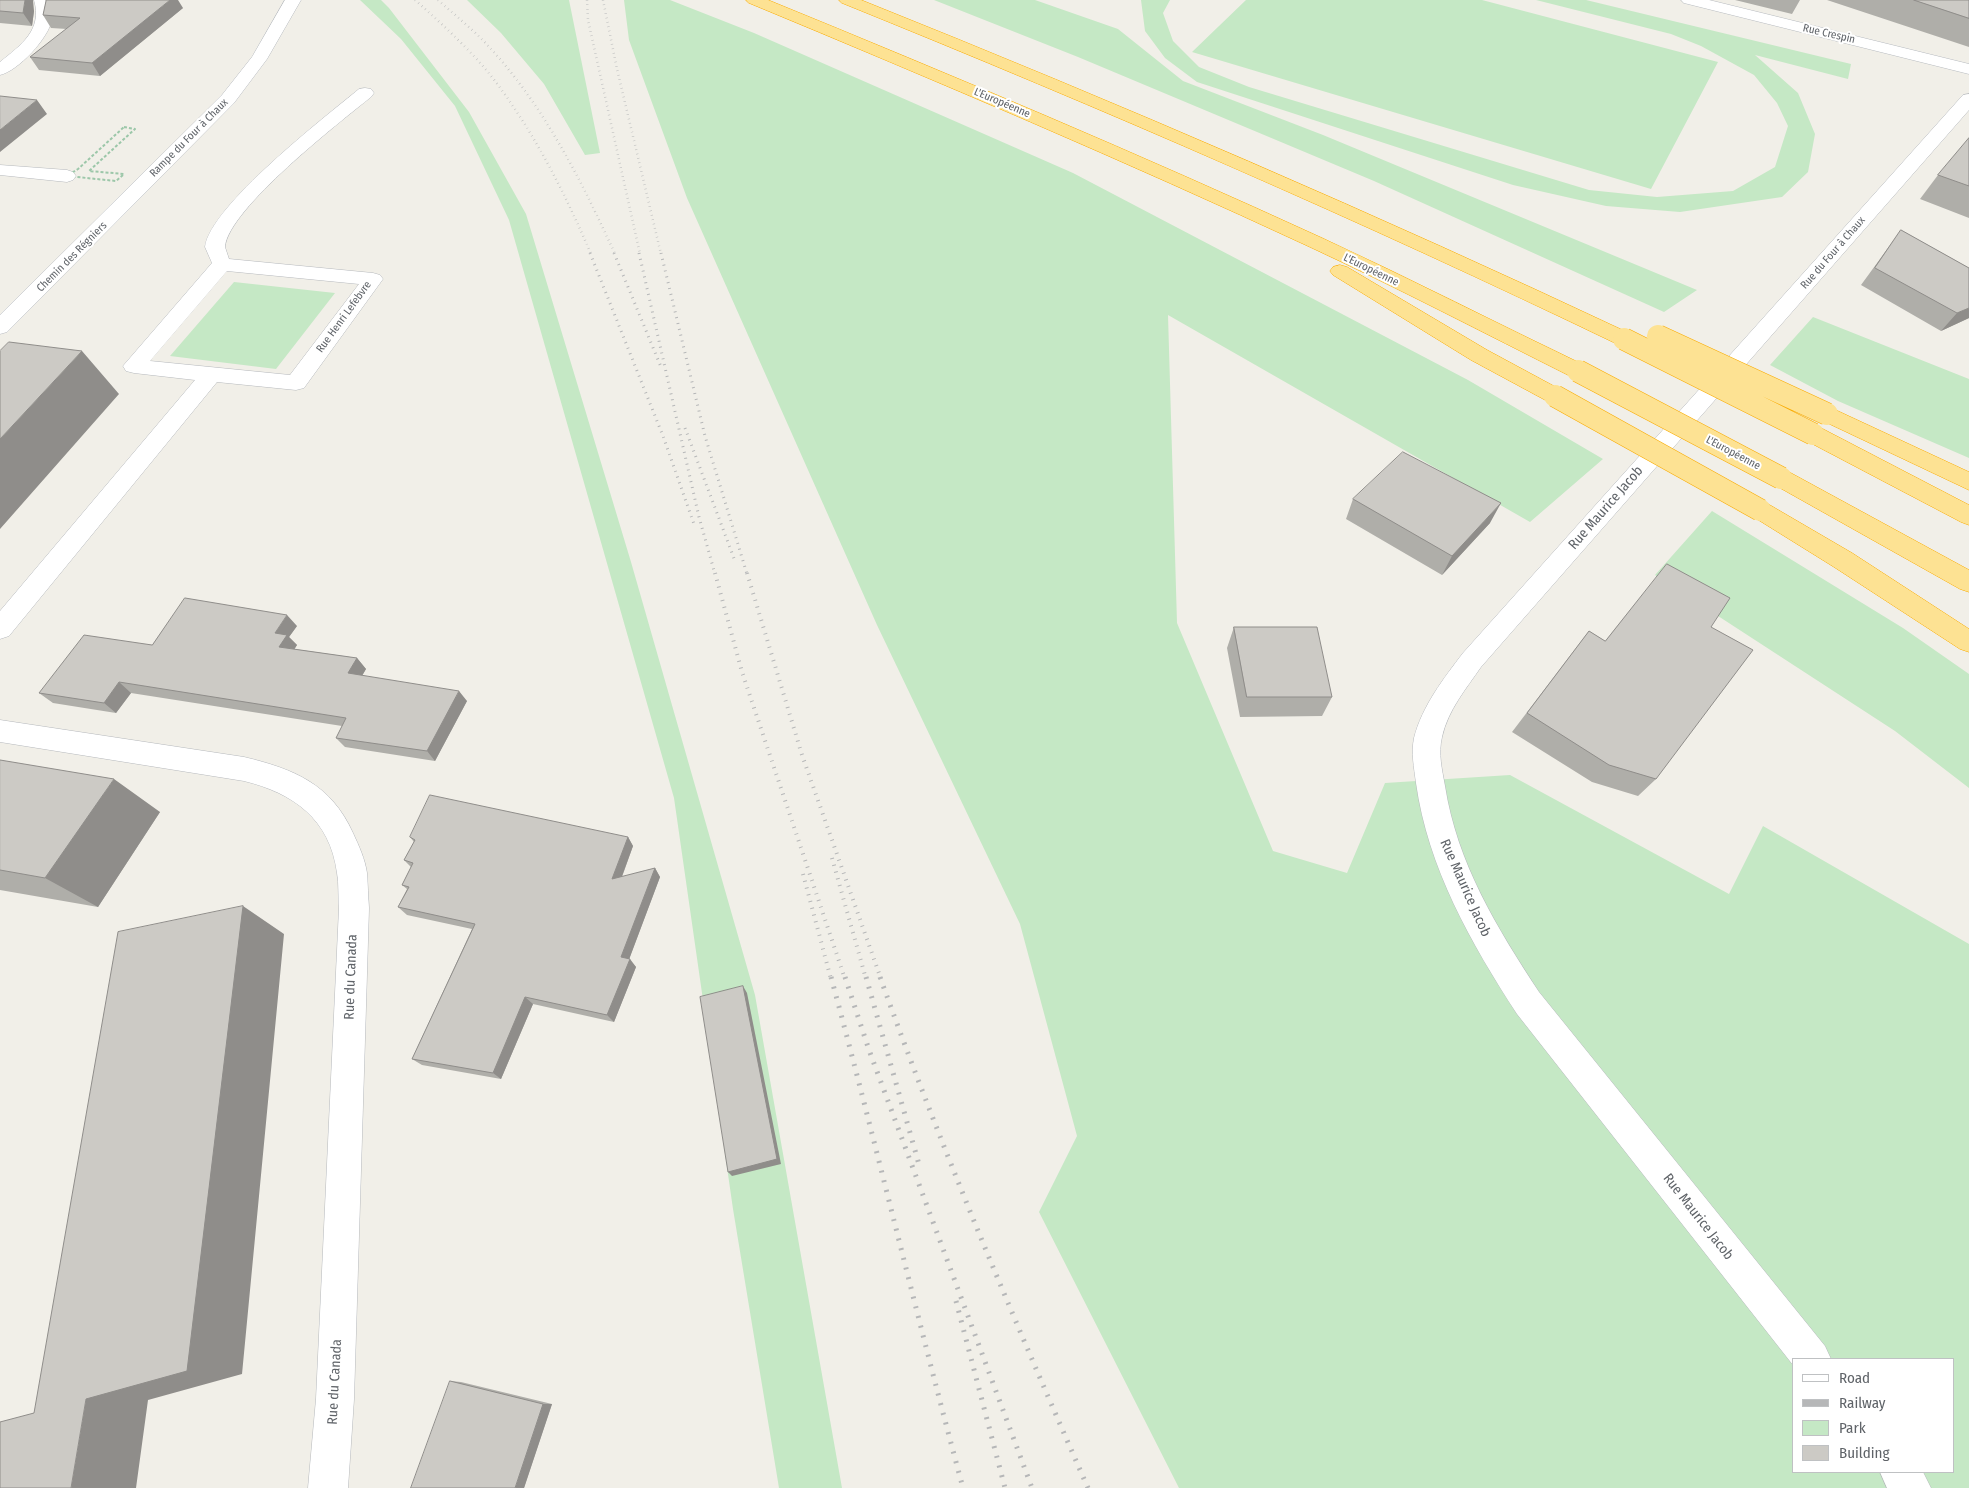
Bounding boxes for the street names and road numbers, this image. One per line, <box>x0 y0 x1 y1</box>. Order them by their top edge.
street label: Rue Crespin <box>1802 22 1856 46</box>
street label: L'Européenne <box>972 85 1032 121</box>
street label: Rampe du Four à Chaux <box>147 96 231 180</box>
street label: Rue du Four à Chaux <box>1798 214 1868 292</box>
street label: Chemin des Régniers <box>34 219 110 295</box>
street label: L'Européenne <box>1341 251 1401 289</box>
street label: Rue Henri Lefebvre <box>314 279 374 355</box>
street label: L'Européenne <box>1703 433 1763 473</box>
street label: Rue Maurice Jacob <box>1565 463 1647 553</box>
street label: Rue Maurice Jacob <box>1436 837 1494 939</box>
street label: Rue du Canada <box>341 934 361 1020</box>
street label: Rue Maurice Jacob <box>1659 1171 1737 1263</box>
street label: Rue du Canada <box>324 1339 346 1425</box>

